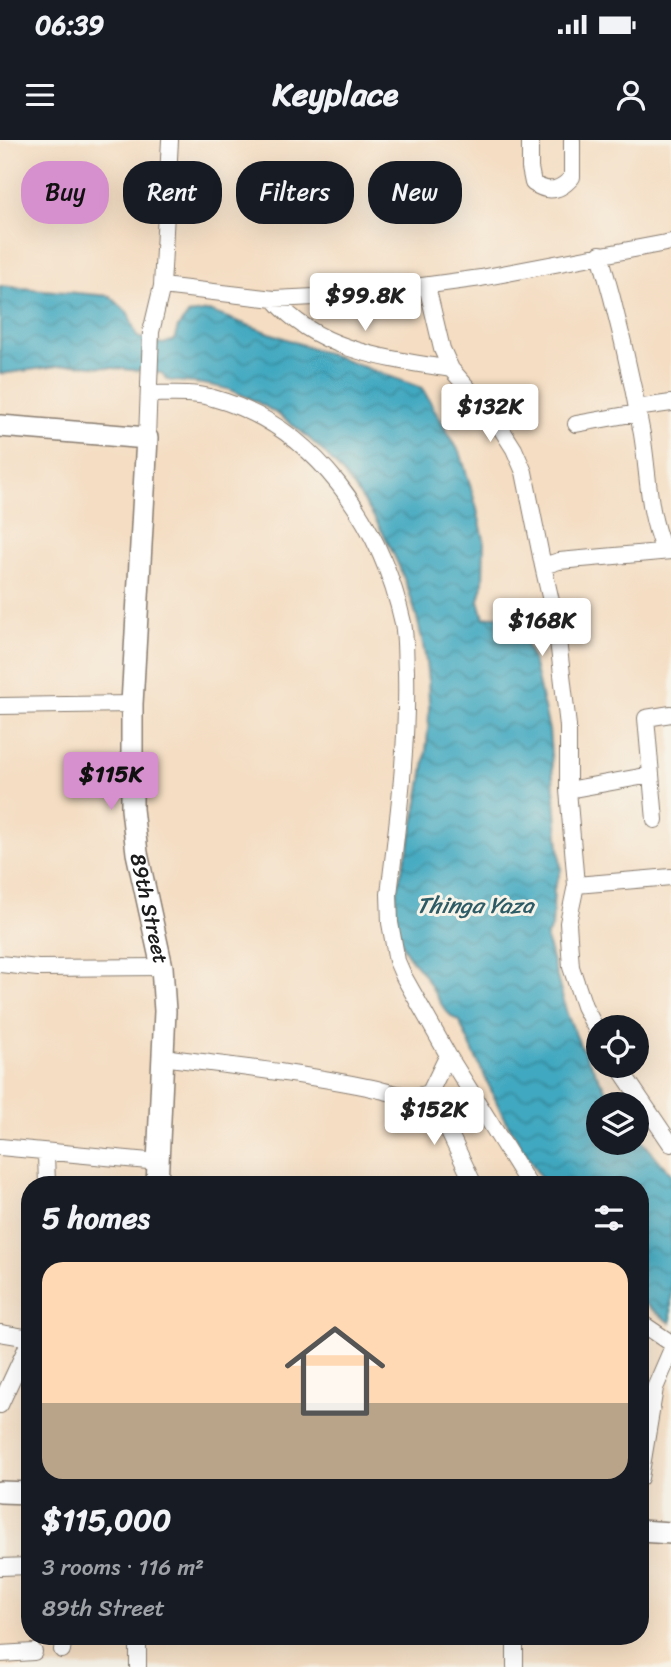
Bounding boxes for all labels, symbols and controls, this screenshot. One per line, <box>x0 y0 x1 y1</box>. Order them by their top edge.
text: 06:39 <box>35 2 104 48</box>
text: Keyplace <box>273 66 398 123</box>
icon: menu <box>21 76 59 114</box>
icon: person <box>612 76 650 114</box>
chip: Buy <box>21 161 109 224</box>
chip: Rent <box>123 161 222 224</box>
chip: Filters <box>236 161 354 224</box>
chip: New <box>368 161 462 224</box>
pin: $99.8K <box>308 274 422 333</box>
text: $99.8K <box>326 275 404 316</box>
pin: $132K <box>441 384 539 444</box>
text: $132K <box>457 386 523 427</box>
pin: $168K <box>493 598 591 658</box>
text: $168K <box>509 600 575 641</box>
pin: $115K <box>62 752 160 812</box>
text: $115K <box>79 754 143 795</box>
street label: 89th Street <box>119 850 180 967</box>
water label: Thinga Yaza <box>417 885 536 926</box>
map controls <box>586 1015 649 1155</box>
button: locate <box>586 1015 649 1078</box>
pin: $152K <box>385 1088 483 1147</box>
text: $152K <box>401 1089 467 1130</box>
button: layers <box>586 1092 649 1155</box>
text: 5 homes <box>42 1191 150 1245</box>
icon: filters <box>590 1199 628 1237</box>
icon: home <box>272 1308 398 1434</box>
text: $115,000 <box>42 1493 171 1547</box>
text: 3 rooms · 116 m² <box>42 1547 204 1588</box>
text: 89th Street <box>42 1588 165 1629</box>

